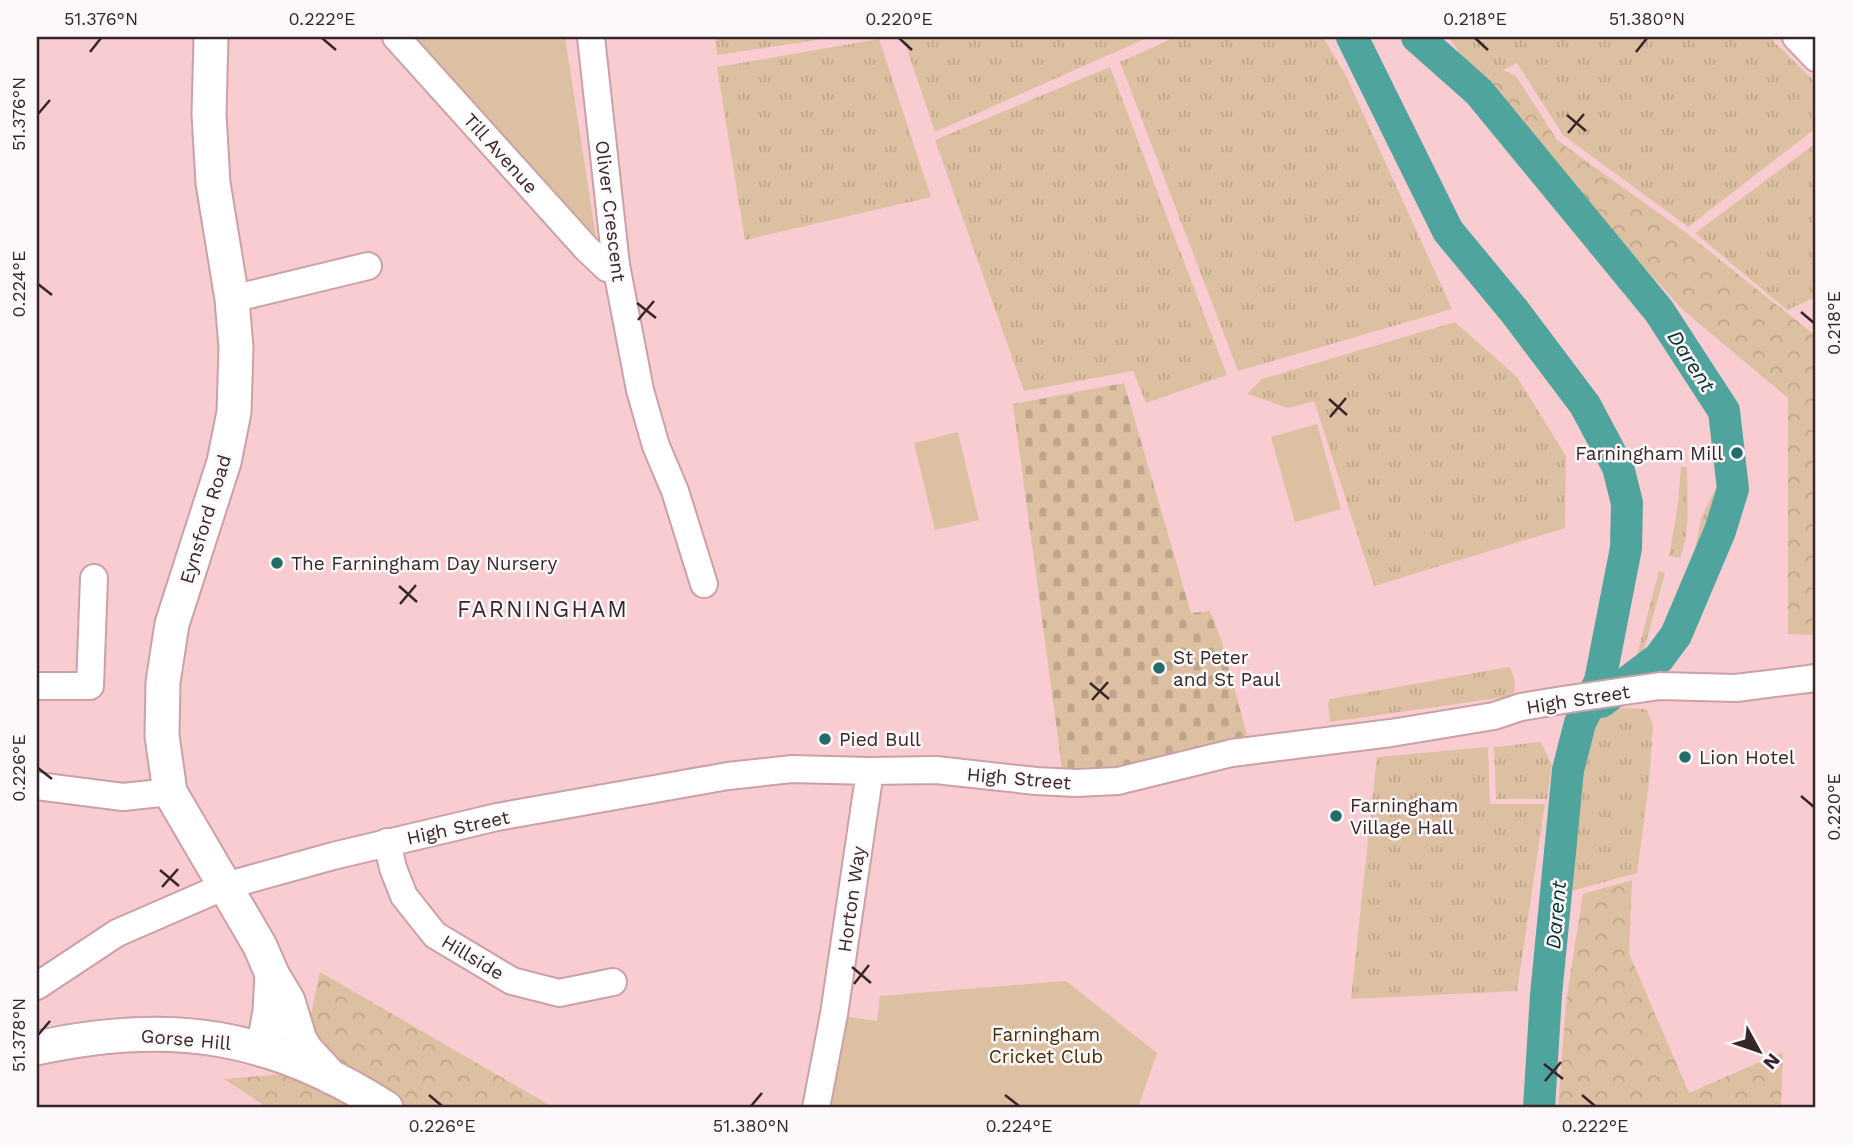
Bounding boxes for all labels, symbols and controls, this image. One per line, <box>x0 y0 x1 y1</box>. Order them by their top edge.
text: 51.376°N <box>64 8 138 29</box>
text: 0.222°E <box>289 8 355 29</box>
text: 0.220°E <box>865 8 933 29</box>
text: 0.218°E <box>1443 8 1507 29</box>
text: 51.380°N <box>1609 8 1685 29</box>
text: 51.376°N <box>8 77 29 151</box>
street label: Till Avenue <box>459 108 543 198</box>
street label: Oliver Crescent <box>590 139 631 283</box>
text: 0.224°E <box>8 251 29 317</box>
text: 0.218°E <box>1823 291 1844 355</box>
water label: Darent <box>1662 325 1721 397</box>
place label: Farningham Mill <box>1575 442 1723 465</box>
marker: Farningham Mill <box>1729 445 1745 461</box>
street label: Eynsford Road <box>175 452 236 587</box>
place label: The Farningham Day Nursery <box>291 552 558 575</box>
marker: The Farningham Day Nursery <box>269 555 285 571</box>
district label: FARNINGHAM <box>457 596 629 623</box>
place label: St Peter and St Paul <box>1173 646 1281 691</box>
marker: St Peter and St Paul <box>1151 660 1167 676</box>
street label: High Street <box>1525 680 1632 719</box>
place label: Pied Bull <box>839 728 921 751</box>
marker: Pied Bull <box>817 731 833 747</box>
text: 0.226°E <box>8 734 29 802</box>
place label: Lion Hotel <box>1699 746 1795 769</box>
marker: Lion Hotel <box>1677 749 1693 765</box>
street label: High Street <box>966 762 1072 795</box>
text: 0.220°E <box>1823 773 1844 841</box>
place label: Farningham Village Hall <box>1350 794 1458 839</box>
street label: High Street <box>405 805 512 850</box>
marker: Farningham Village Hall <box>1328 808 1344 824</box>
street label: Horton Way <box>833 844 870 954</box>
water label: Darent <box>1540 879 1571 950</box>
street label: Hillside <box>437 930 508 985</box>
text: 51.378°N <box>8 998 29 1072</box>
north arrow <box>1724 1016 1794 1086</box>
park label: Farningham Cricket Club <box>989 1023 1103 1068</box>
street label: Gorse Hill <box>140 1024 232 1055</box>
text: N <box>1758 1049 1785 1074</box>
text: 0.226°E <box>408 1115 476 1136</box>
text: 51.380°N <box>713 1115 789 1136</box>
text: 0.224°E <box>986 1115 1052 1136</box>
text: 0.222°E <box>1562 1115 1628 1136</box>

